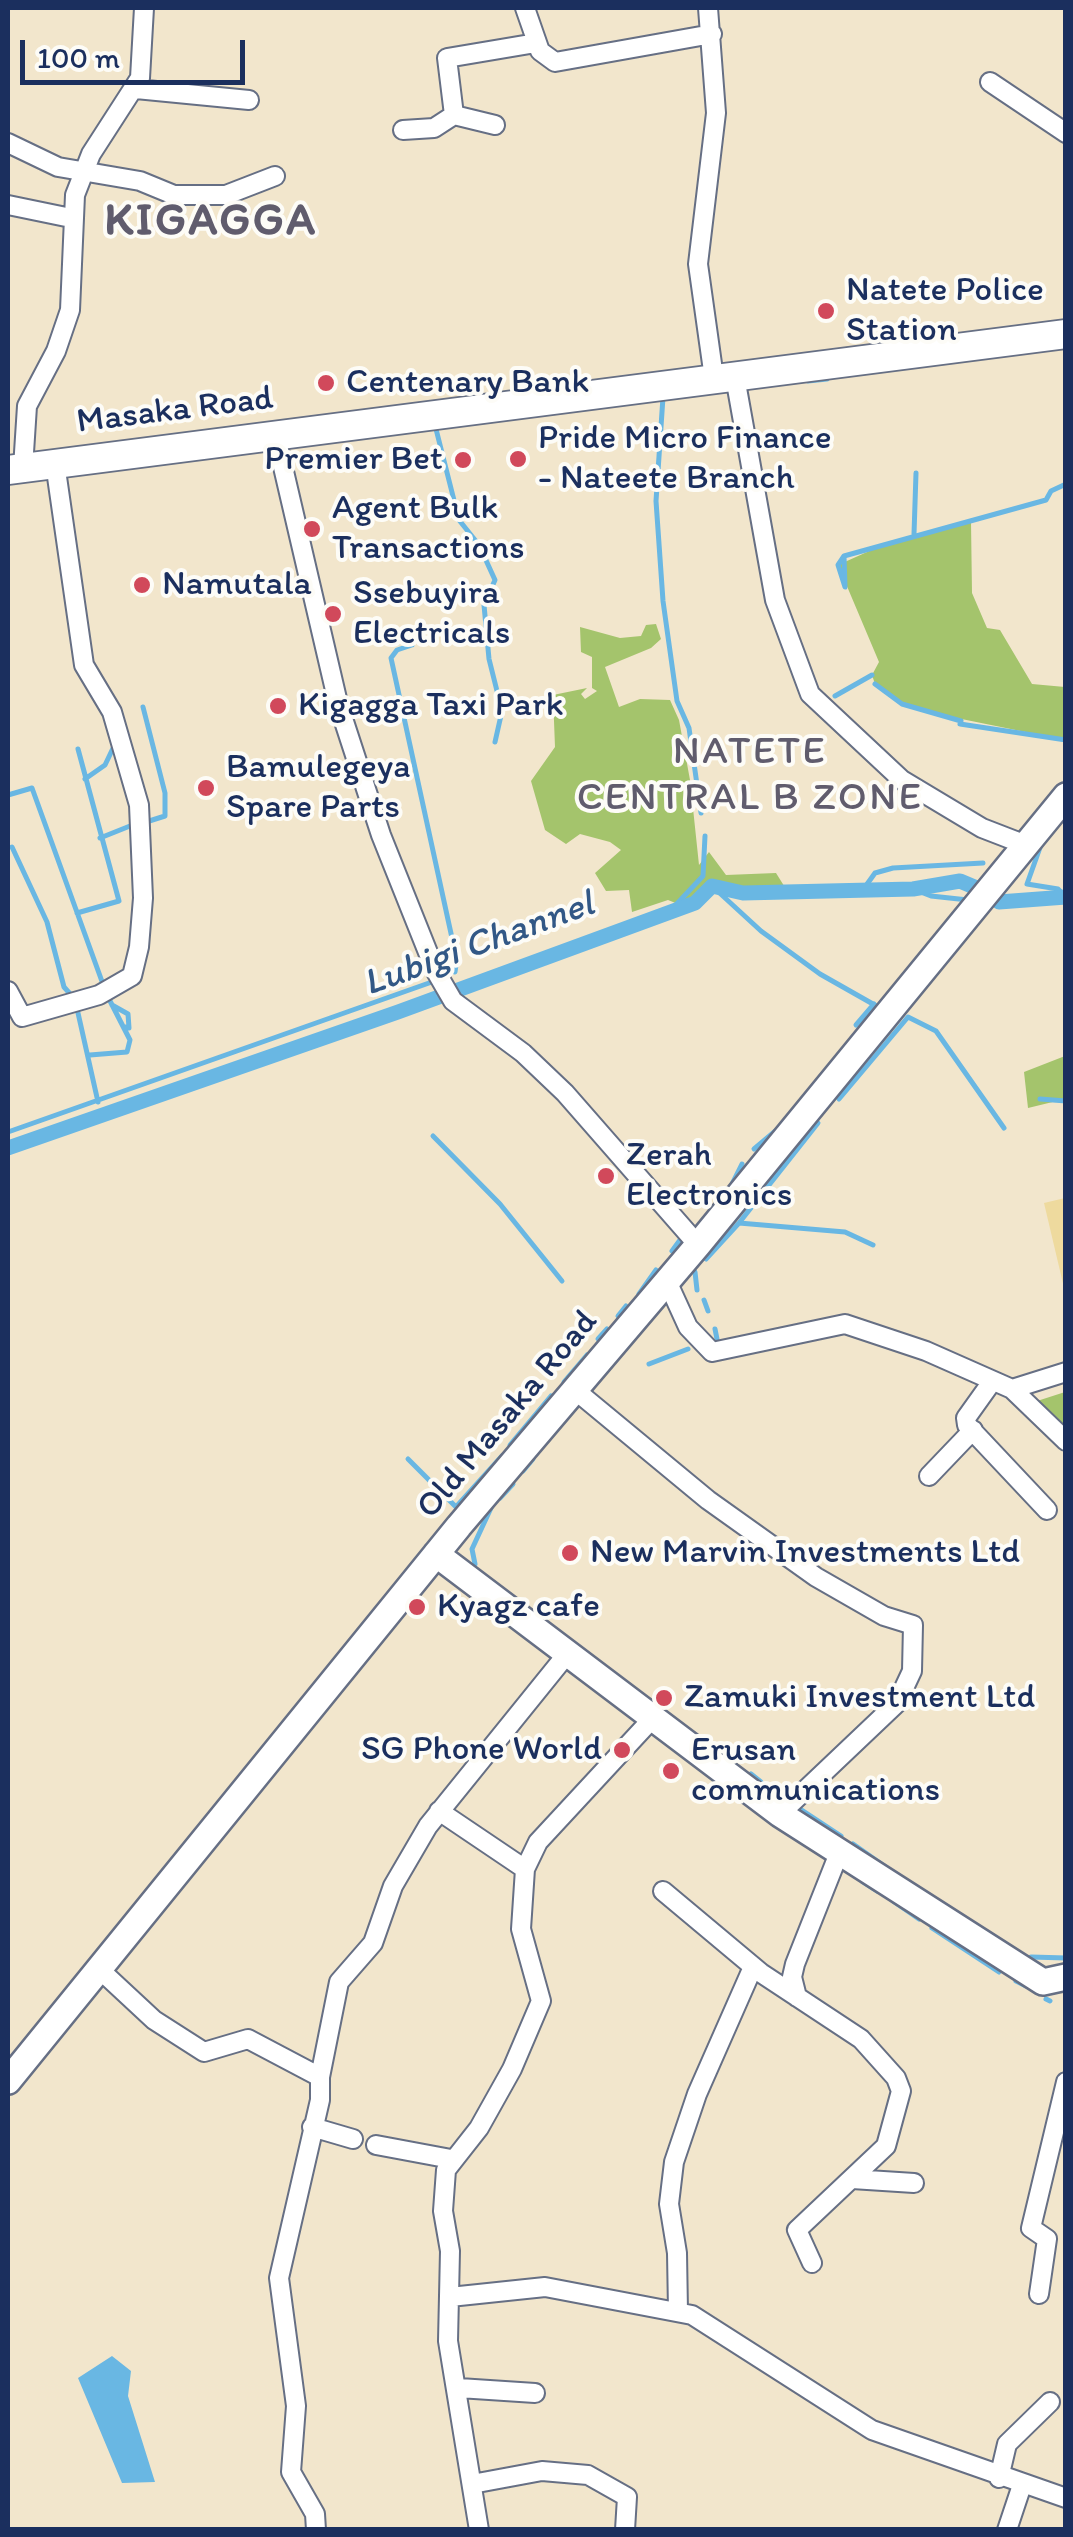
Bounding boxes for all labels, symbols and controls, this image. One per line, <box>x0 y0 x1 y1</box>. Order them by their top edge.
scale bar <box>25 20 250 82</box>
text: 100 m <box>37 39 120 76</box>
district label: KIGAGGA <box>104 196 318 250</box>
place label: Natete Police Station <box>846 270 1044 352</box>
marker: Natete Police Station <box>815 300 837 322</box>
place label: Centenary Bank <box>346 362 589 404</box>
marker: Centenary Bank <box>315 372 337 394</box>
street label: Masaka Road <box>74 378 276 444</box>
place label: Pride Micro Finance - Nateete Branch <box>538 418 832 500</box>
place label: Premier Bet <box>264 439 443 481</box>
marker: Pride Micro Finance - Nateete Branch <box>507 448 529 470</box>
marker: Premier Bet <box>452 449 474 471</box>
place label: Agent Bulk Transactions <box>332 488 525 570</box>
marker: Agent Bulk Transactions <box>301 518 323 540</box>
place label: Namutala <box>162 564 312 606</box>
place label: Ssebuyira Electricals <box>353 573 510 655</box>
marker: Namutala <box>131 574 153 596</box>
marker: Ssebuyira Electricals <box>322 603 344 625</box>
place label: Kigagga Taxi Park <box>298 685 564 727</box>
marker: Kigagga Taxi Park <box>267 695 289 717</box>
district label: NATETE CENTRAL B ZONE <box>577 729 923 823</box>
place label: Bamulegeya Spare Parts <box>226 747 410 829</box>
marker: Bamulegeya Spare Parts <box>195 777 217 799</box>
water label: Lubigi Channel <box>357 882 601 1008</box>
place label: Zerah Electronics <box>626 1135 792 1217</box>
marker: Zerah Electronics <box>595 1165 617 1187</box>
street label: Old Masaka Road <box>408 1302 608 1528</box>
place label: New Marvin Investments Ltd <box>590 1532 1020 1574</box>
marker: New Marvin Investments Ltd <box>559 1542 581 1564</box>
place label: Kyagz cafe <box>437 1586 600 1628</box>
marker: Kyagz cafe <box>406 1596 428 1618</box>
place label: Zamuki Investment Ltd <box>684 1677 1035 1719</box>
marker: Zamuki Investment Ltd <box>653 1687 675 1709</box>
place label: SG Phone World <box>361 1729 602 1771</box>
place label: Erusan communications <box>691 1730 940 1812</box>
marker: SG Phone World <box>611 1739 633 1761</box>
marker: Erusan communications <box>660 1760 682 1782</box>

